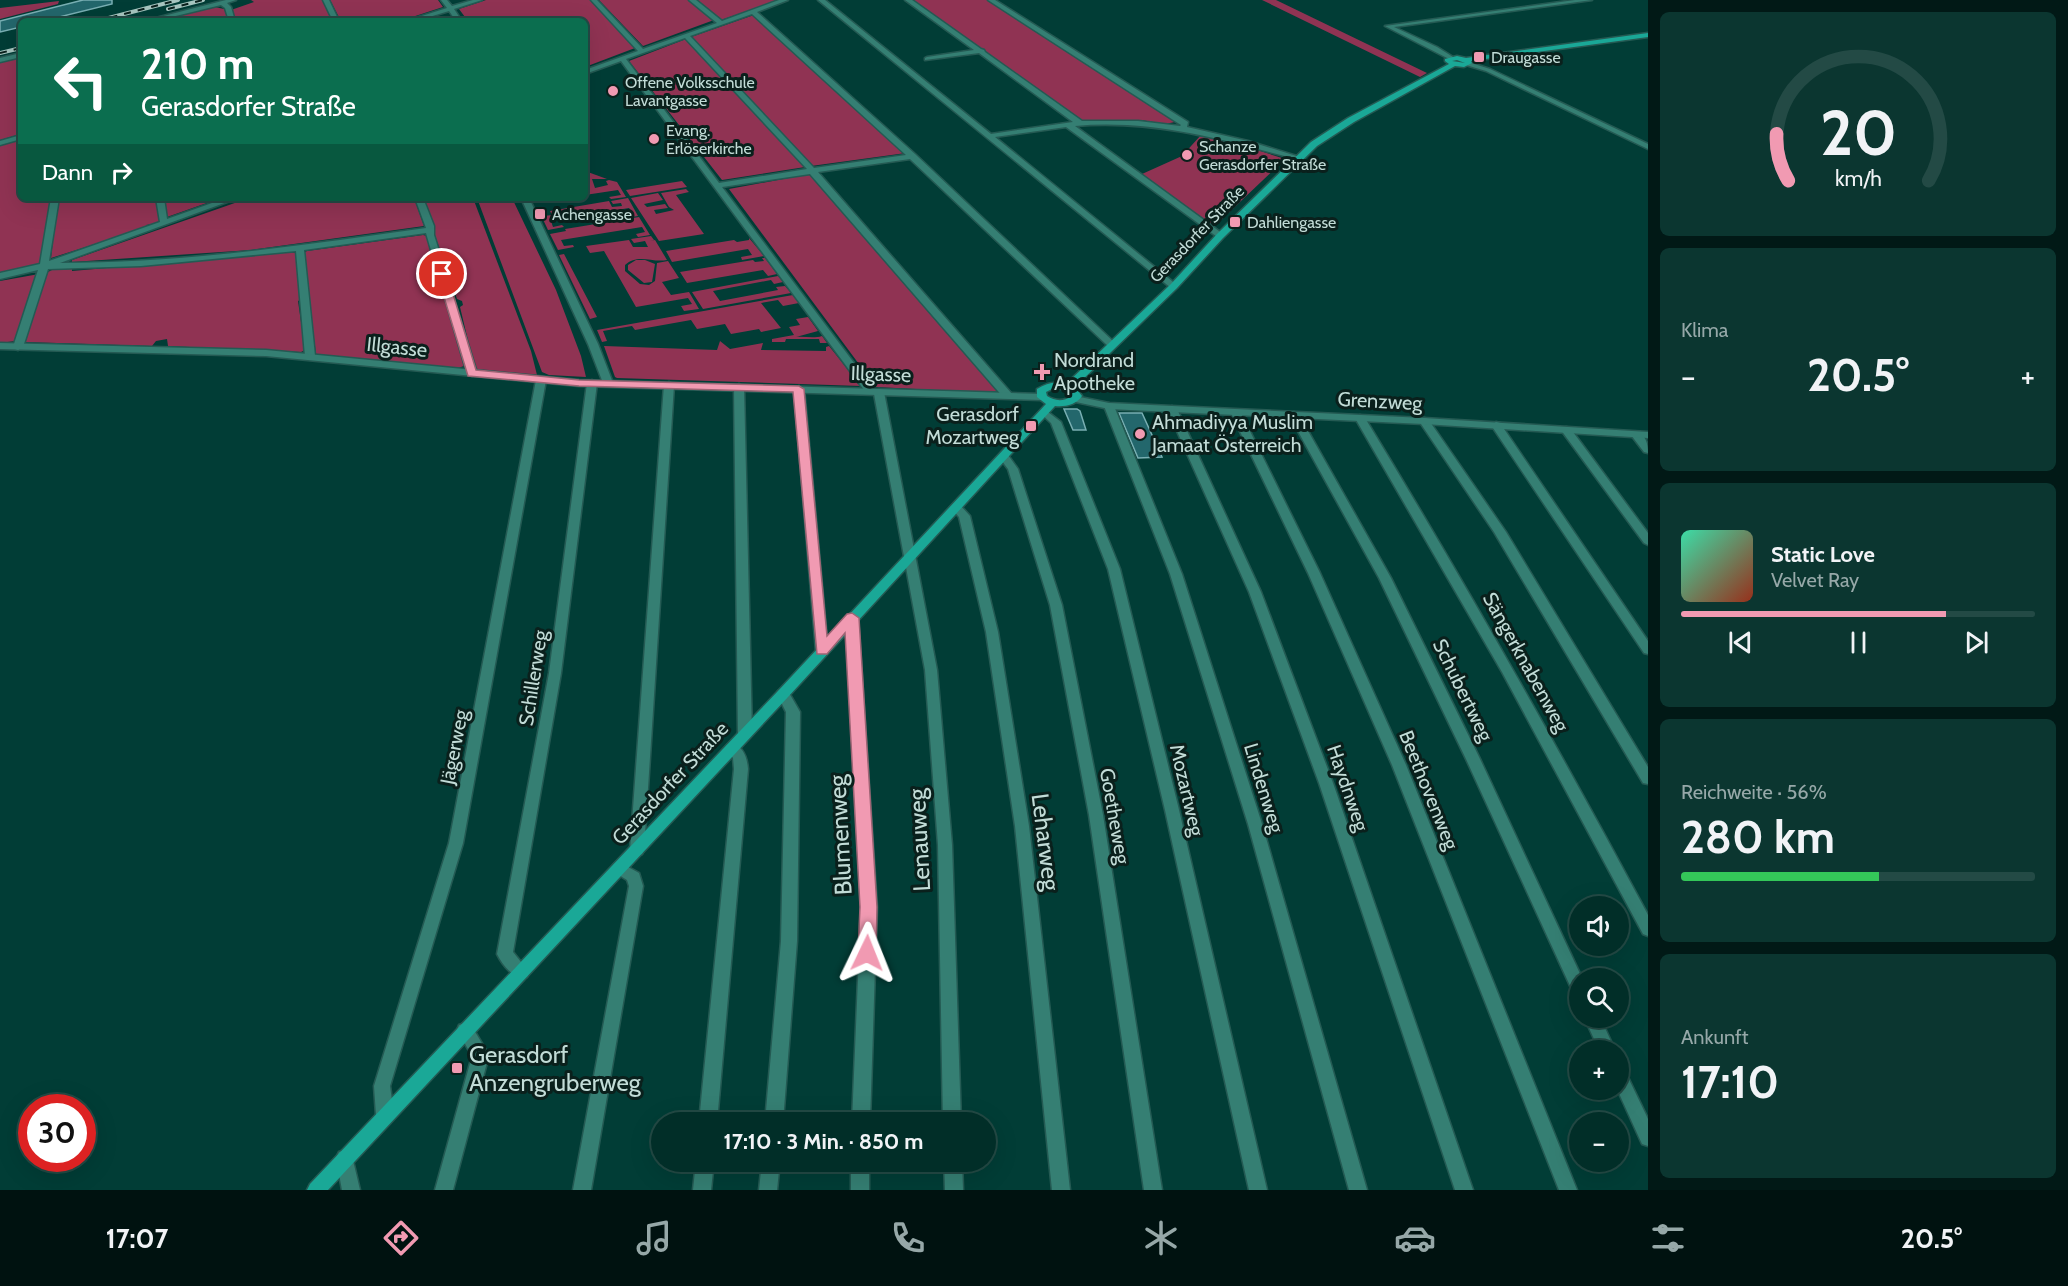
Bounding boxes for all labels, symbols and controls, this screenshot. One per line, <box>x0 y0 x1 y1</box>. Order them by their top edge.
text: 210 m <box>141 38 254 90</box>
icon: left <box>42 42 120 120</box>
place label: Draugasse <box>1491 48 1561 67</box>
marker: Draugasse <box>1472 50 1486 64</box>
place label: Offene Volksschule Lavantgasse <box>625 73 755 110</box>
marker: Offene Volksschule Lavantgasse <box>606 84 620 98</box>
text: Gerasdorfer Straße <box>141 90 356 123</box>
text: 20 <box>1819 95 1897 171</box>
place label: Evang. Erlöserkirche <box>666 121 752 158</box>
marker: Evang. Erlöserkirche <box>647 132 661 146</box>
place label: Schanze Gerasdorfer Straße <box>1199 137 1326 174</box>
marker: Schanze Gerasdorfer Straße <box>1180 148 1194 162</box>
icon: right <box>105 156 138 189</box>
text: Dann <box>42 159 93 186</box>
text: km/h <box>1835 165 1881 191</box>
street label: Gerasdorfer Straße <box>1146 182 1248 286</box>
place label: Achengasse <box>552 205 632 224</box>
marker: Achengasse <box>533 207 547 221</box>
place label: Dahliengasse <box>1247 213 1336 232</box>
marker: Dahliengasse <box>1228 215 1242 229</box>
pin <box>416 248 467 299</box>
icon: arrive <box>425 257 458 290</box>
text: Klima <box>1681 318 1728 342</box>
street label: Illgasse <box>366 332 428 362</box>
place label: Nordrand Apotheke <box>1054 348 1135 395</box>
text: 20.5° <box>1807 348 1909 402</box>
text: − <box>1681 356 1696 396</box>
text: + <box>2020 356 2035 396</box>
street label: Illgasse <box>850 361 912 387</box>
marker: Nordrand Apotheke <box>1035 365 1049 379</box>
street label: Grenzweg <box>1337 387 1424 415</box>
place label: Gerasdorf Mozartweg <box>926 402 1020 449</box>
place label: Ahmadiyya Muslim Jamaat Österreich <box>1151 410 1313 457</box>
marker: Gerasdorf Mozartweg <box>1024 419 1038 433</box>
marker: Ahmadiyya Muslim Jamaat Österreich <box>1133 427 1147 441</box>
text: Static Love <box>1771 541 1875 568</box>
text: Velvet Ray <box>1771 568 1859 592</box>
street label: Sängerknabenweg <box>1478 588 1575 737</box>
icon: previous <box>1724 626 1757 659</box>
icon: pause <box>1842 626 1875 659</box>
icon: next <box>1960 626 1993 659</box>
street label: Schillerweg <box>514 628 553 727</box>
street label: Schubertweg <box>1428 635 1499 746</box>
street label: Jägerweg <box>435 707 473 787</box>
street label: Gerasdorfer Straße <box>607 717 733 849</box>
street label: Beethovenweg <box>1394 727 1464 854</box>
street label: Lindenweg <box>1239 740 1289 837</box>
street label: Mozartweg <box>1165 742 1209 839</box>
street label: Haydnweg <box>1322 742 1374 835</box>
street label: Goetheweg <box>1095 766 1135 867</box>
street label: Blumenweg <box>822 773 858 896</box>
text: Reichweite · 56% <box>1681 780 1827 804</box>
street label: Lenauweg <box>902 787 936 892</box>
street label: Leharweg <box>1026 792 1066 893</box>
text: 280 km <box>1681 810 1835 864</box>
map controls <box>1569 896 1629 1172</box>
button: sound <box>1569 896 1629 956</box>
position arrow <box>835 921 899 985</box>
button: search <box>1569 968 1629 1028</box>
text: Ankunft <box>1681 1025 1748 1049</box>
place label: Gerasdorf Anzengruberweg <box>469 1040 642 1097</box>
button: + <box>1569 1040 1629 1100</box>
text: 17:10 <box>1681 1055 1779 1109</box>
marker: Gerasdorf Anzengruberweg <box>450 1061 464 1075</box>
speed limit sign: 30 <box>18 1094 96 1172</box>
button: − <box>1569 1112 1629 1172</box>
text: 17:10 · 3 Min. · 850 m <box>724 1128 923 1155</box>
icon: directions <box>380 1217 422 1259</box>
icon: music <box>633 1217 675 1259</box>
icon: phone <box>887 1217 929 1259</box>
icon: climate <box>1140 1217 1182 1259</box>
icon: car <box>1394 1217 1436 1259</box>
icon: filters <box>1647 1217 1689 1259</box>
text: 17:07 <box>106 1222 168 1255</box>
text: 20.5° <box>1901 1222 1962 1255</box>

